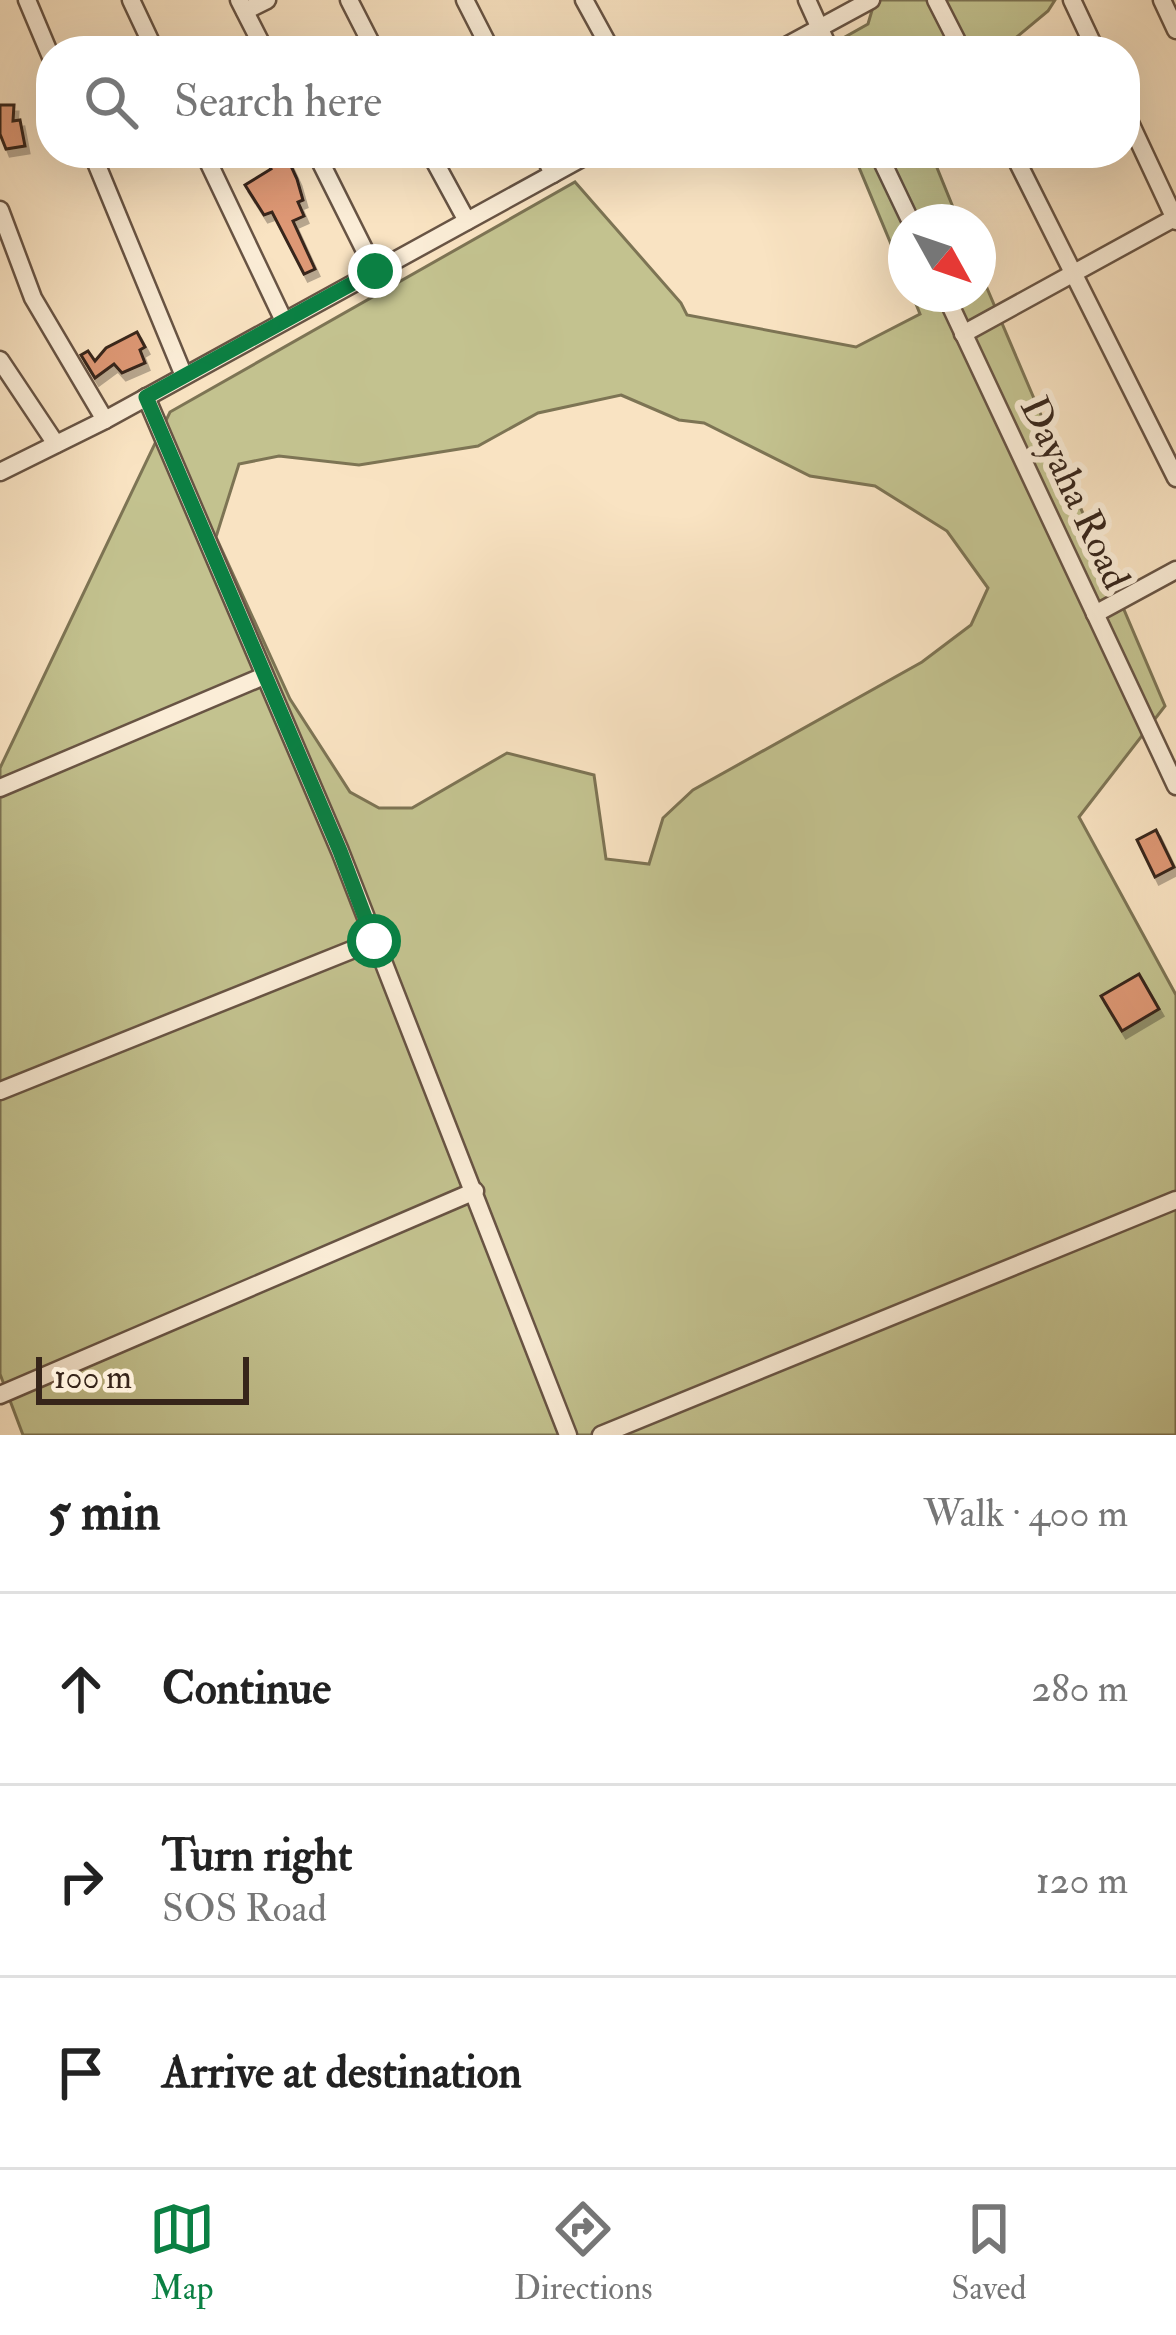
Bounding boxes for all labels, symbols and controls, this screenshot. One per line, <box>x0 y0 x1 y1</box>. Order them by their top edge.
search box <box>36 36 1140 168</box>
icon: search <box>78 69 144 135</box>
text: Search here <box>174 74 382 130</box>
north arrow <box>888 204 996 312</box>
route end <box>348 244 402 298</box>
street label: Dayaha Road <box>1009 389 1141 597</box>
route start <box>347 914 401 968</box>
scale bar <box>36 1351 249 1404</box>
text: 100 m <box>54 1357 132 1398</box>
text: 5 min <box>48 1481 161 1545</box>
text: Walk · 400 m <box>923 1489 1128 1538</box>
icon: ahead <box>48 1656 114 1722</box>
text: Continue <box>162 1661 331 1717</box>
text: 280 m <box>1031 1664 1128 1713</box>
text: Turn right <box>162 1828 352 1884</box>
icon: right <box>48 1848 114 1914</box>
text: 120 m <box>1036 1856 1128 1905</box>
text: SOS Road <box>162 1884 327 1933</box>
icon: arrive <box>48 2040 114 2106</box>
text: Arrive at destination <box>162 2045 522 2101</box>
tab: Map <box>149 2196 215 2309</box>
tab: Directions <box>514 2196 653 2309</box>
tab: Saved <box>951 2196 1027 2309</box>

